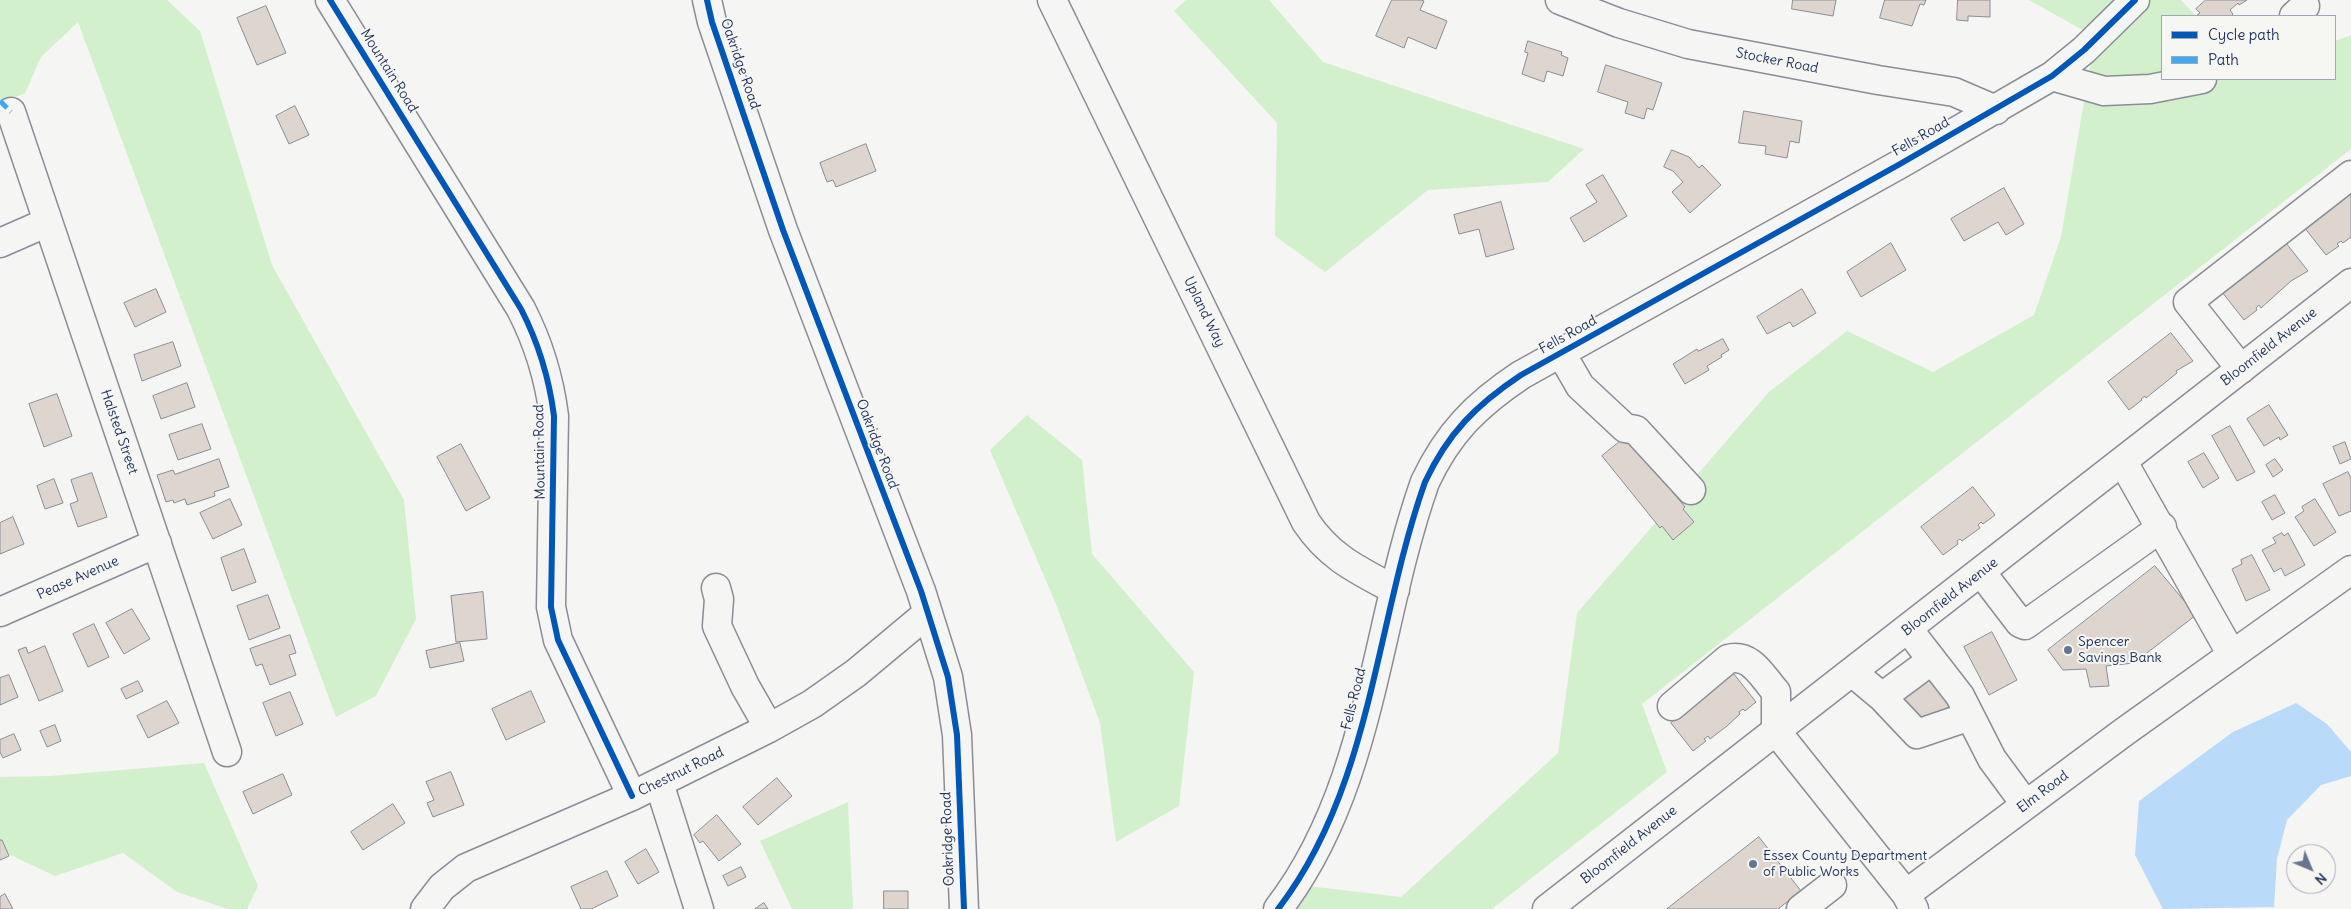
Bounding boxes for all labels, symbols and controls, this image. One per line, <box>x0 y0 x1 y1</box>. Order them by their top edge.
legend <box>2161 15 2336 80</box>
street label: Oakridge Road <box>717 17 763 111</box>
text: Cycle path <box>2208 25 2280 44</box>
street label: Mountain Road <box>357 26 421 116</box>
street label: Stocker Road <box>1734 45 1820 77</box>
text: Path <box>2208 50 2239 69</box>
street label: Fells Road <box>1889 114 1953 160</box>
street label: Upland Way <box>1180 274 1228 350</box>
street label: Bloomfield Avenue <box>2218 304 2320 390</box>
street label: Fells Road <box>1536 312 1600 358</box>
street label: Halsted Street <box>97 387 141 477</box>
street label: Oakridge Road <box>852 397 902 491</box>
street label: Mountain Road <box>531 404 549 500</box>
street label: Pease Avenue <box>35 553 121 603</box>
street label: Bloomfield Avenue <box>1899 554 2001 640</box>
place label: Spencer Savings Bank <box>2078 634 2162 666</box>
marker: Spencer Savings Bank <box>2062 644 2074 656</box>
street label: Fells Road <box>1338 666 1370 732</box>
street label: Chestnut Road <box>636 744 726 800</box>
street label: Elm Road <box>2014 767 2072 817</box>
street label: Oakridge Road <box>938 791 958 887</box>
street label: Bloomfield Avenue <box>1578 802 1680 888</box>
north arrow <box>2286 844 2336 894</box>
place label: Essex County Department of Public Works <box>1763 848 1927 880</box>
marker: Essex County Department of Public Works <box>1747 858 1759 870</box>
text: N <box>2311 869 2331 889</box>

